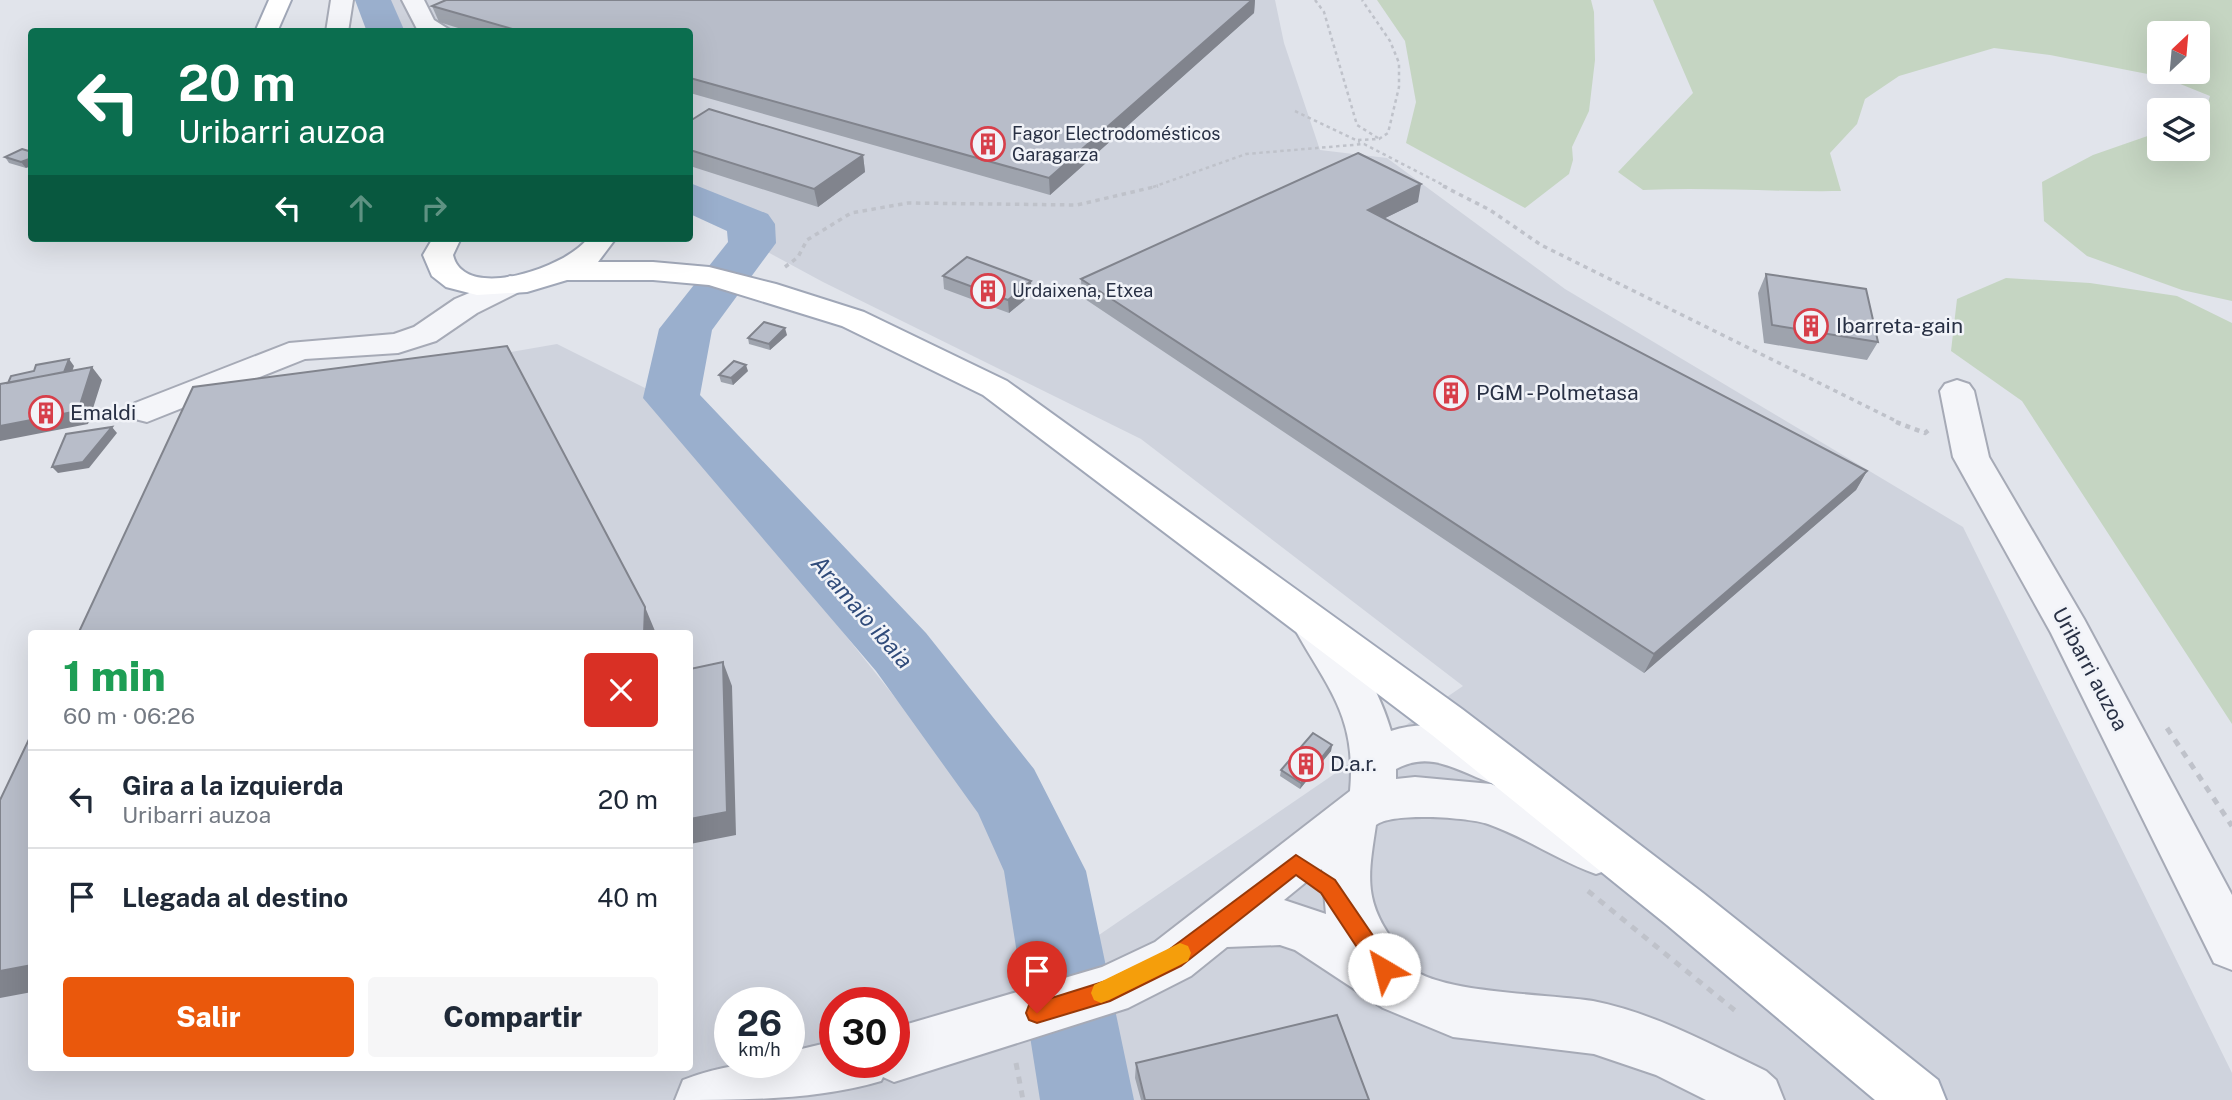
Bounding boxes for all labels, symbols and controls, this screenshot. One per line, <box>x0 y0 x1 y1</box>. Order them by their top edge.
north arrow <box>2147 21 2210 84</box>
map controls <box>2147 21 2210 161</box>
text: 20 m <box>178 54 296 112</box>
icon: left <box>63 56 154 147</box>
button: layers <box>2147 98 2210 161</box>
text: Uribarri auzoa <box>178 113 385 150</box>
place label: Fagor Electrodomésticos Garagarza <box>1012 123 1220 165</box>
building icon: Fagor Electrodomésticos Garagarza <box>969 125 1007 163</box>
icon: left <box>269 189 307 227</box>
icon: ahead <box>342 189 380 227</box>
icon: right <box>415 189 453 227</box>
building icon: Urdaixena, Etxea <box>969 272 1007 310</box>
place label: Urdaixena, Etxea <box>1012 280 1153 301</box>
building icon: Ibarreta-gain <box>1792 307 1830 345</box>
place label: Ibarreta-gain <box>1836 313 1963 338</box>
building icon: PGM - Polmetasa <box>1432 374 1470 412</box>
place label: PGM - Polmetasa <box>1476 380 1639 405</box>
building icon: Emaldi <box>27 394 65 432</box>
place label: Emaldi <box>70 400 136 425</box>
water label: Aramaio ibaia <box>806 550 919 673</box>
street label: Uribarri auzoa <box>2047 603 2133 735</box>
text: 1 min <box>63 651 166 700</box>
button: close <box>584 653 658 727</box>
text: 60 m · 06:26 <box>63 702 195 729</box>
building icon: D.a.r. <box>1287 745 1325 783</box>
place label: D.a.r. <box>1330 751 1377 776</box>
text: Gira a la izquierda <box>122 770 344 801</box>
icon: left <box>63 780 101 818</box>
text: 20 m <box>598 784 658 815</box>
text: Uribarri auzoa <box>122 801 271 828</box>
icon: arrive <box>63 878 101 916</box>
text: Llegada al destino <box>122 882 348 913</box>
text: 40 m <box>597 882 658 913</box>
position arrow <box>1347 932 1421 1006</box>
pin <box>1007 941 1067 1013</box>
icon: arrive <box>1018 952 1056 990</box>
button: Salir <box>63 977 354 1057</box>
button: Compartir <box>368 977 658 1057</box>
speed limit sign: 30 <box>819 987 910 1078</box>
text: 26 <box>737 1003 782 1044</box>
text: km/h <box>738 1039 781 1060</box>

